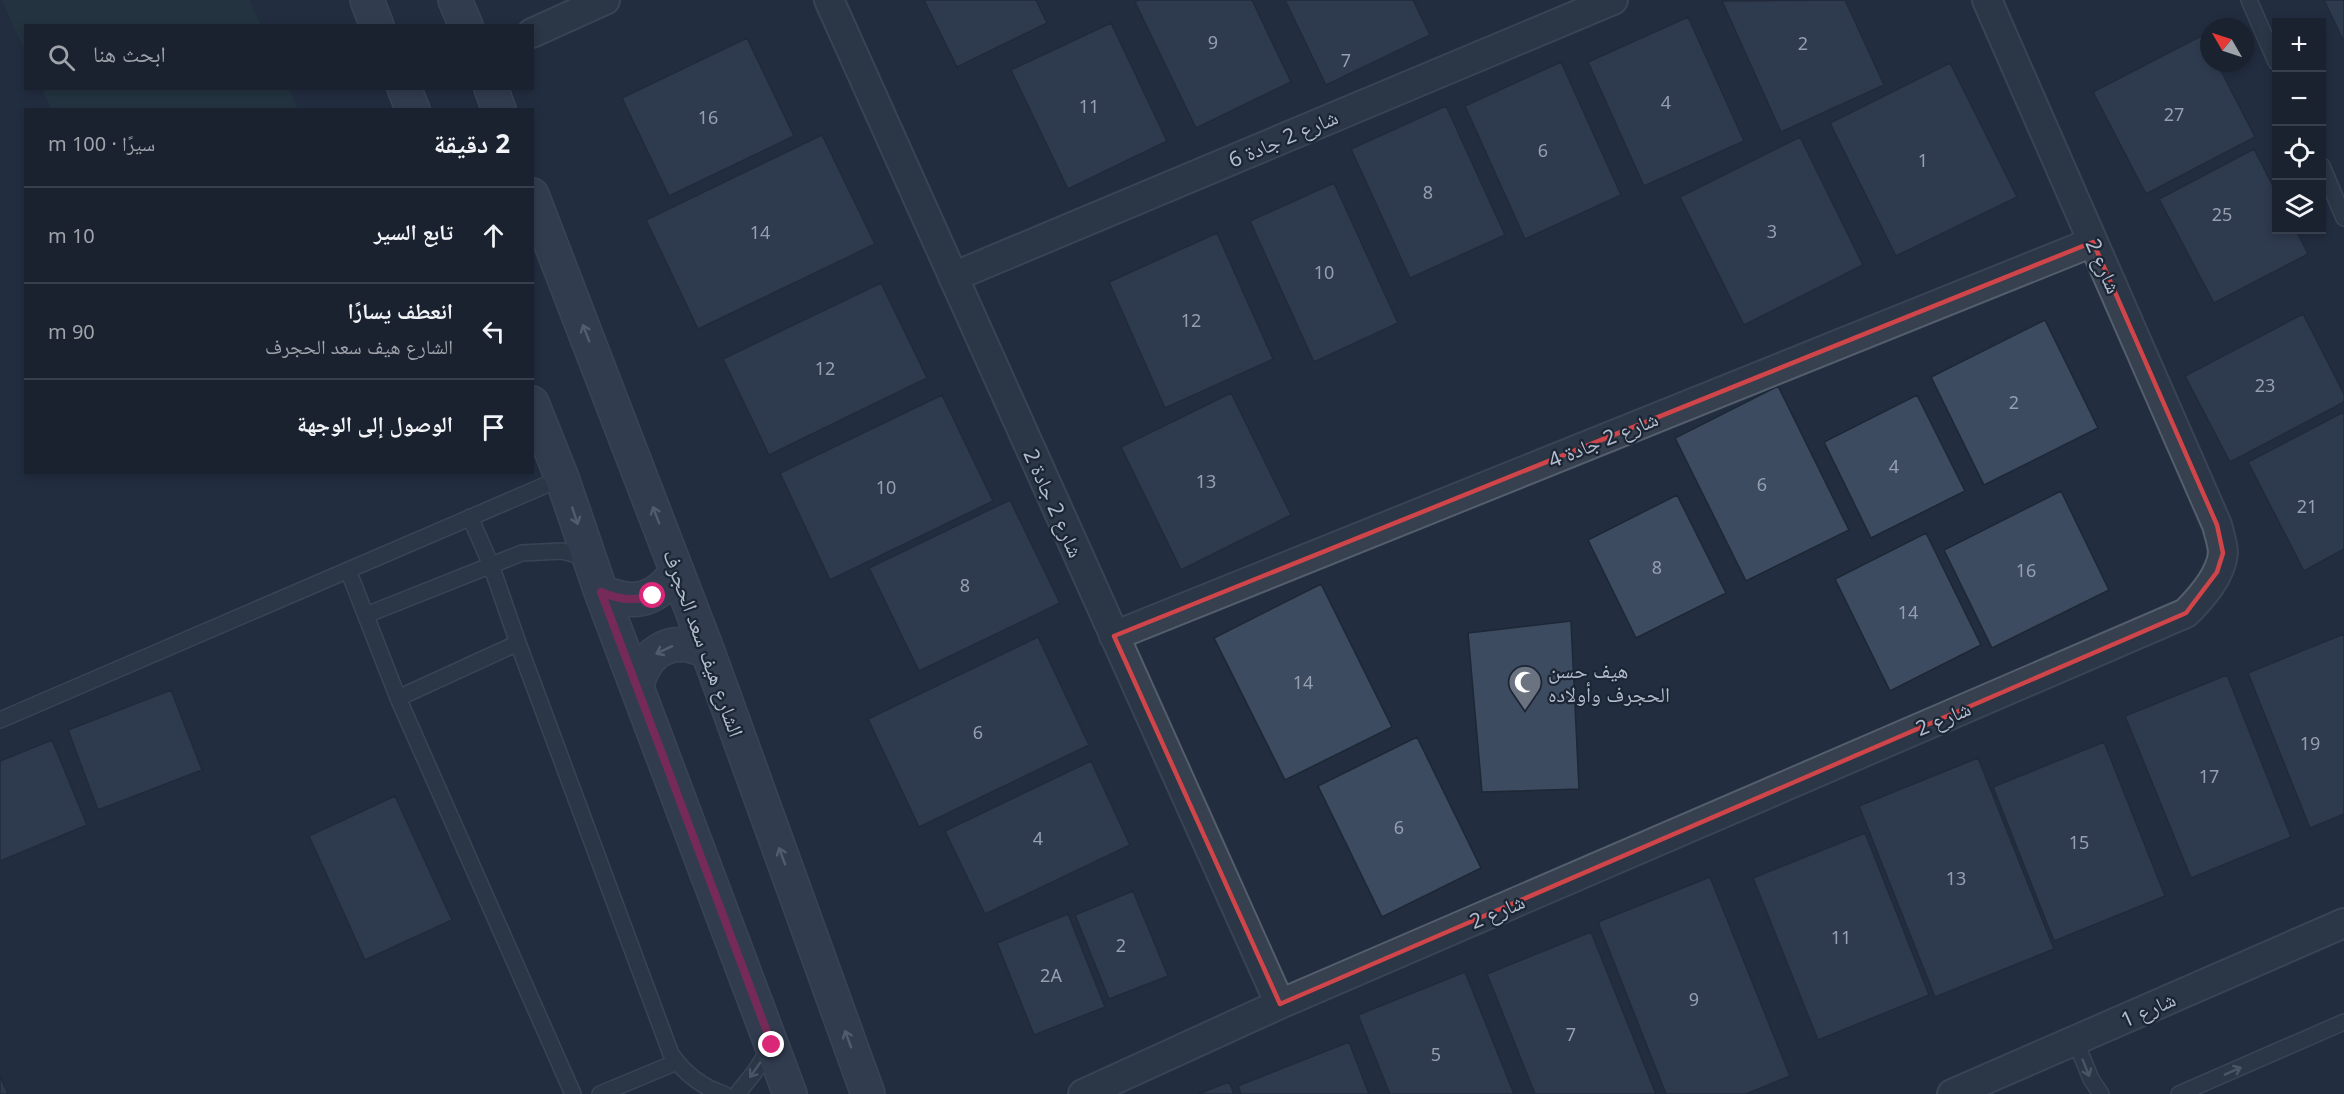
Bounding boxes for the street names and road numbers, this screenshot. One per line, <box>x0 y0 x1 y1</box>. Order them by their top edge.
street label: شارع 2 جادة 6 <box>1224 102 1342 174</box>
street label: شارع 2 <box>2080 234 2128 298</box>
street label: شارع 2 جادة 4 <box>1544 404 1662 474</box>
street label: شارع 2 جادة 2 <box>1018 444 1090 562</box>
street label: الشارع هيف سعد الحجرف <box>657 545 751 741</box>
street label: شارع 2 <box>1911 694 1975 742</box>
street label: شارع 2 <box>1465 887 1529 935</box>
street label: شارع 1 <box>2116 985 2180 1033</box>

